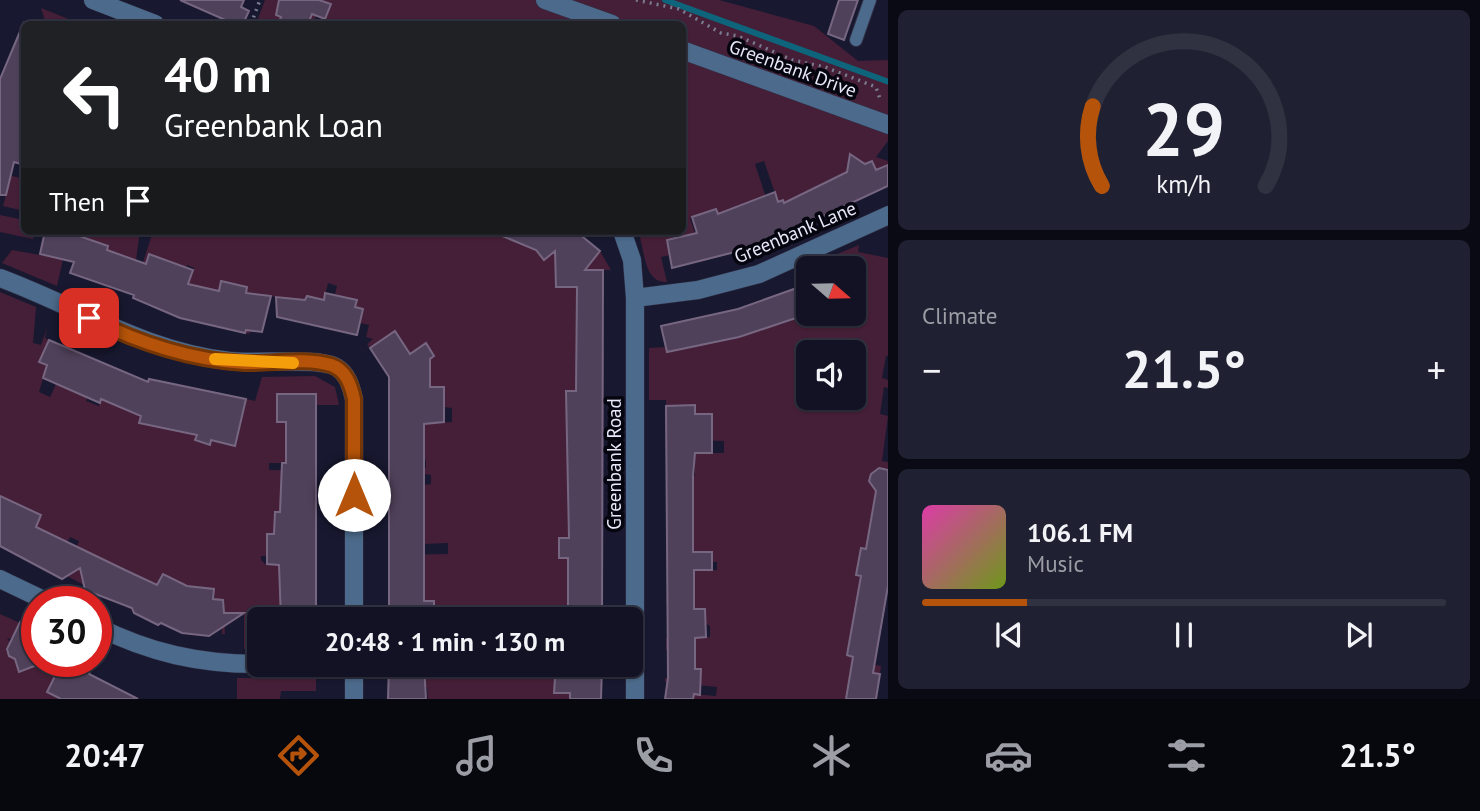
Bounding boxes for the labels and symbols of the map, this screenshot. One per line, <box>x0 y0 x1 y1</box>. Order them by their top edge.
street label: Greenbank Drive <box>726 34 860 102</box>
street label: Greenbank Lane <box>730 196 860 268</box>
north arrow <box>796 256 866 326</box>
pin <box>59 288 119 348</box>
street label: Greenbank Road <box>602 398 626 530</box>
position arrow <box>317 458 391 532</box>
speed limit sign: 30 <box>21 586 112 677</box>

